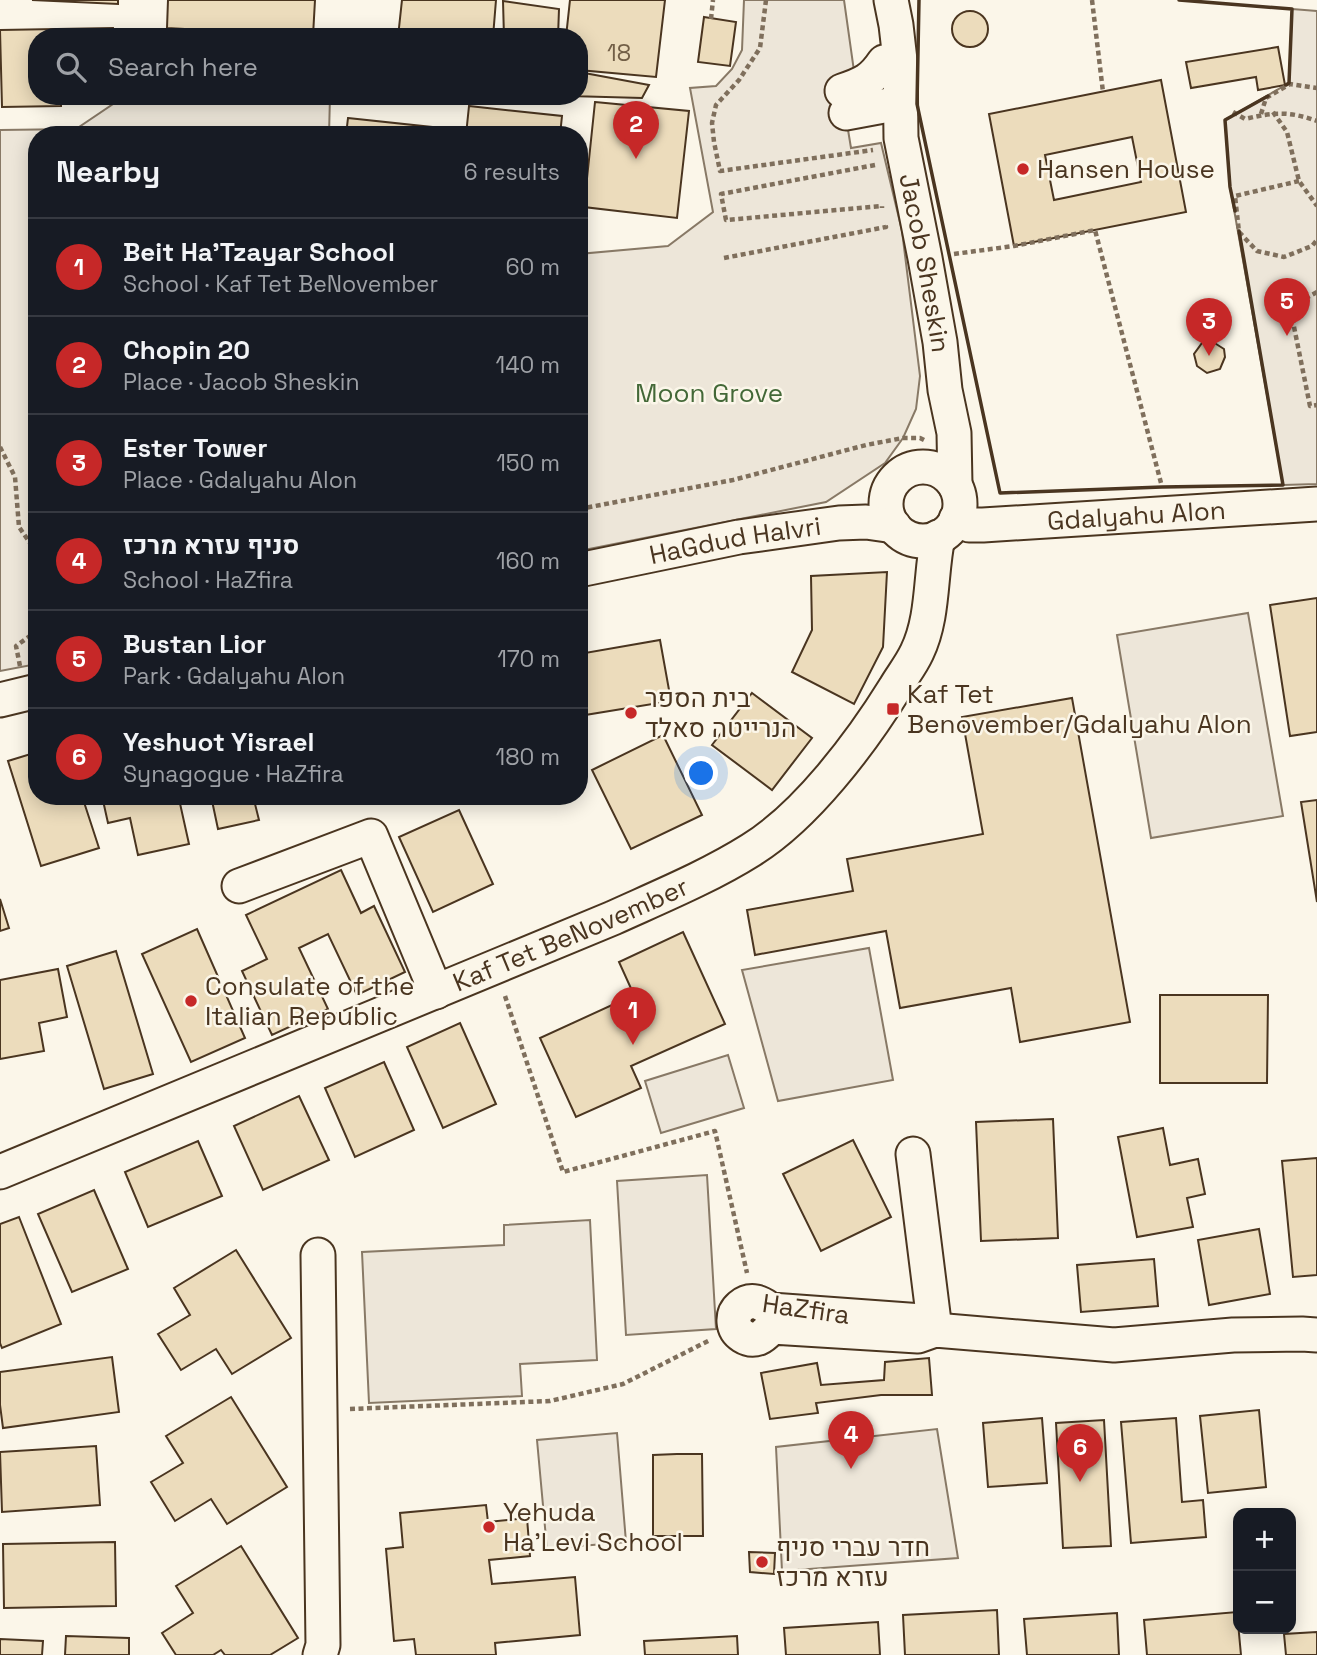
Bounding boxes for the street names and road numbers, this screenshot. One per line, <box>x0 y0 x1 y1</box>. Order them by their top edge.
street label: Jacob Sheskin <box>891 170 958 354</box>
street label: Gdalyahu Alon <box>1046 493 1227 538</box>
street label: HaGdud HaIvri <box>646 509 823 572</box>
street label: Kaf Tet BeNovember <box>448 869 694 999</box>
street label: HaZfira <box>760 1286 852 1332</box>

